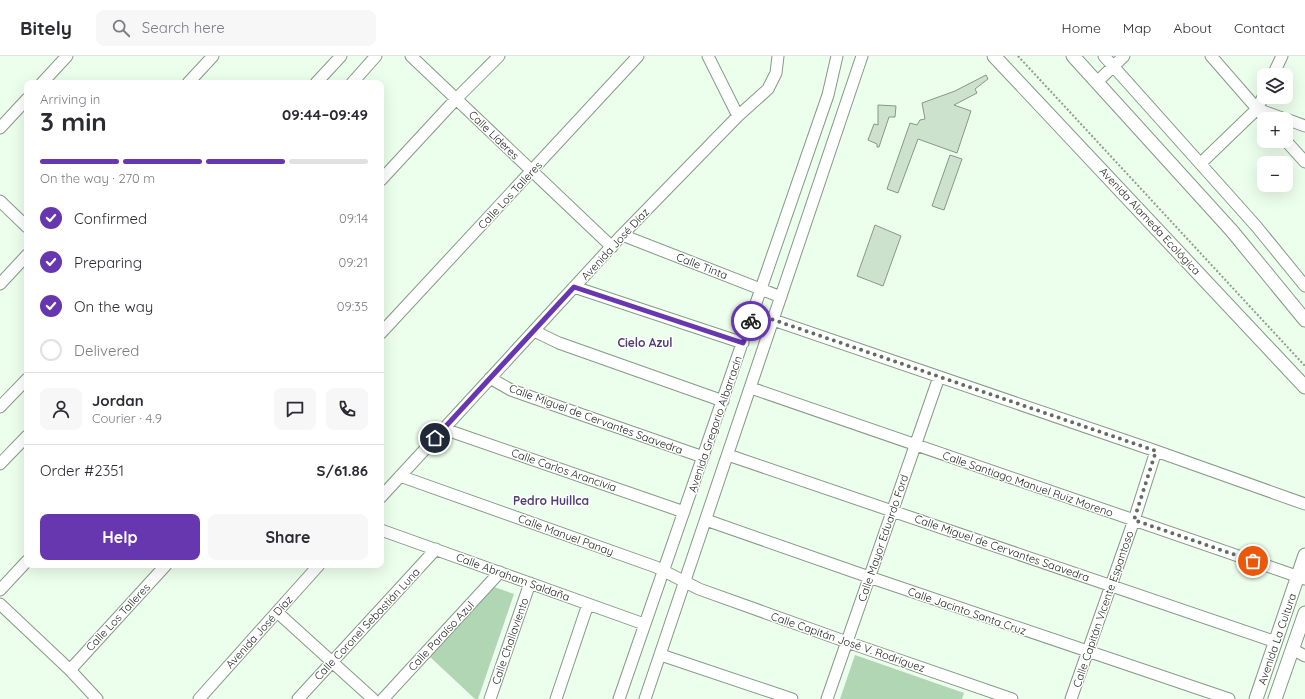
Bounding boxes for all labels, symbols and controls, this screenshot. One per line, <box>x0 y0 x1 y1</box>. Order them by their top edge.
search box <box>96 10 376 46</box>
text: Bitely <box>20 16 72 40</box>
icon: search <box>110 17 132 39</box>
text: Search here <box>142 18 225 37</box>
text: Home <box>1062 19 1101 37</box>
text: Map <box>1123 19 1151 37</box>
text: About <box>1173 19 1212 37</box>
text: Contact <box>1234 19 1285 37</box>
map controls <box>1257 68 1293 192</box>
button: layers <box>1257 68 1293 104</box>
text: Arriving in <box>40 91 100 107</box>
text: 3 min <box>40 105 107 138</box>
text: 09:44–09:49 <box>282 105 368 124</box>
street label: Calle Líderes <box>466 108 522 162</box>
button: + <box>1257 112 1293 148</box>
button: − <box>1257 156 1293 192</box>
street label: Calle Los Talleres <box>475 158 545 232</box>
street label: Avenida Alameda Ecológica <box>1096 164 1204 278</box>
text: On the way · 270 m <box>40 170 155 186</box>
street label: Avenida José Díaz <box>578 205 652 283</box>
icon: check <box>40 207 62 229</box>
text: Confirmed <box>74 209 147 228</box>
text: 09:14 <box>339 210 368 226</box>
street label: Calle Tinta <box>674 250 730 282</box>
icon: check <box>40 251 62 273</box>
text: Preparing <box>74 253 142 272</box>
text: 09:21 <box>339 254 368 270</box>
icon: check <box>40 295 62 317</box>
text: On the way <box>74 297 153 316</box>
text: 09:35 <box>337 298 368 314</box>
courier <box>731 301 771 341</box>
icon: bike <box>740 310 762 332</box>
district label: Cielo Azul <box>617 335 673 350</box>
text: Delivered <box>74 341 139 360</box>
street label: Avenida Gregorio Albarracín <box>685 354 745 494</box>
street label: Calle Miguel de Cervantes Saavedra <box>507 381 685 457</box>
button: person <box>40 388 82 430</box>
button: chat <box>274 388 316 430</box>
button: phone <box>326 388 368 430</box>
text: Jordan <box>92 391 144 410</box>
text: Courier · 4.9 <box>92 410 162 426</box>
pin <box>418 421 452 455</box>
icon: home <box>424 427 446 449</box>
street label: Calle Carlos Arancivia <box>509 445 619 495</box>
street label: Calle Santiago Manuel Ruiz Moreno <box>941 448 1115 520</box>
text: Order #2351 <box>40 461 124 480</box>
text: S/61.86 <box>316 461 368 480</box>
street label: Calle Mayor Eduardo Ford <box>855 473 911 603</box>
district label: Pedro Huillca <box>513 493 589 508</box>
street label: Calle Manuel Panay <box>516 511 616 559</box>
street label: Calle Miguel de Cervantes Saavedra <box>913 511 1091 585</box>
button: Help <box>40 514 200 560</box>
button: Share <box>208 514 368 560</box>
street label: Calle Capitán Vicente Espantoso <box>1070 529 1137 689</box>
pin <box>1236 544 1270 578</box>
street label: Calle Abraham Saldaña <box>454 550 572 604</box>
icon: bag <box>1242 550 1264 572</box>
street label: Calle Coronel Sebastián Luna <box>311 565 423 683</box>
street label: Calle Los Talleres <box>83 580 153 654</box>
street label: Calle Jacinto Santa Cruz <box>906 584 1028 638</box>
street label: Avenida La Cultura <box>1255 591 1299 687</box>
street label: Avenida José Díaz <box>223 593 295 671</box>
street label: Calle Challaviento <box>489 595 532 686</box>
street label: Calle Paraíso Azul <box>405 598 477 674</box>
street label: Calle Capitán José V. Rodríguez <box>769 609 927 675</box>

